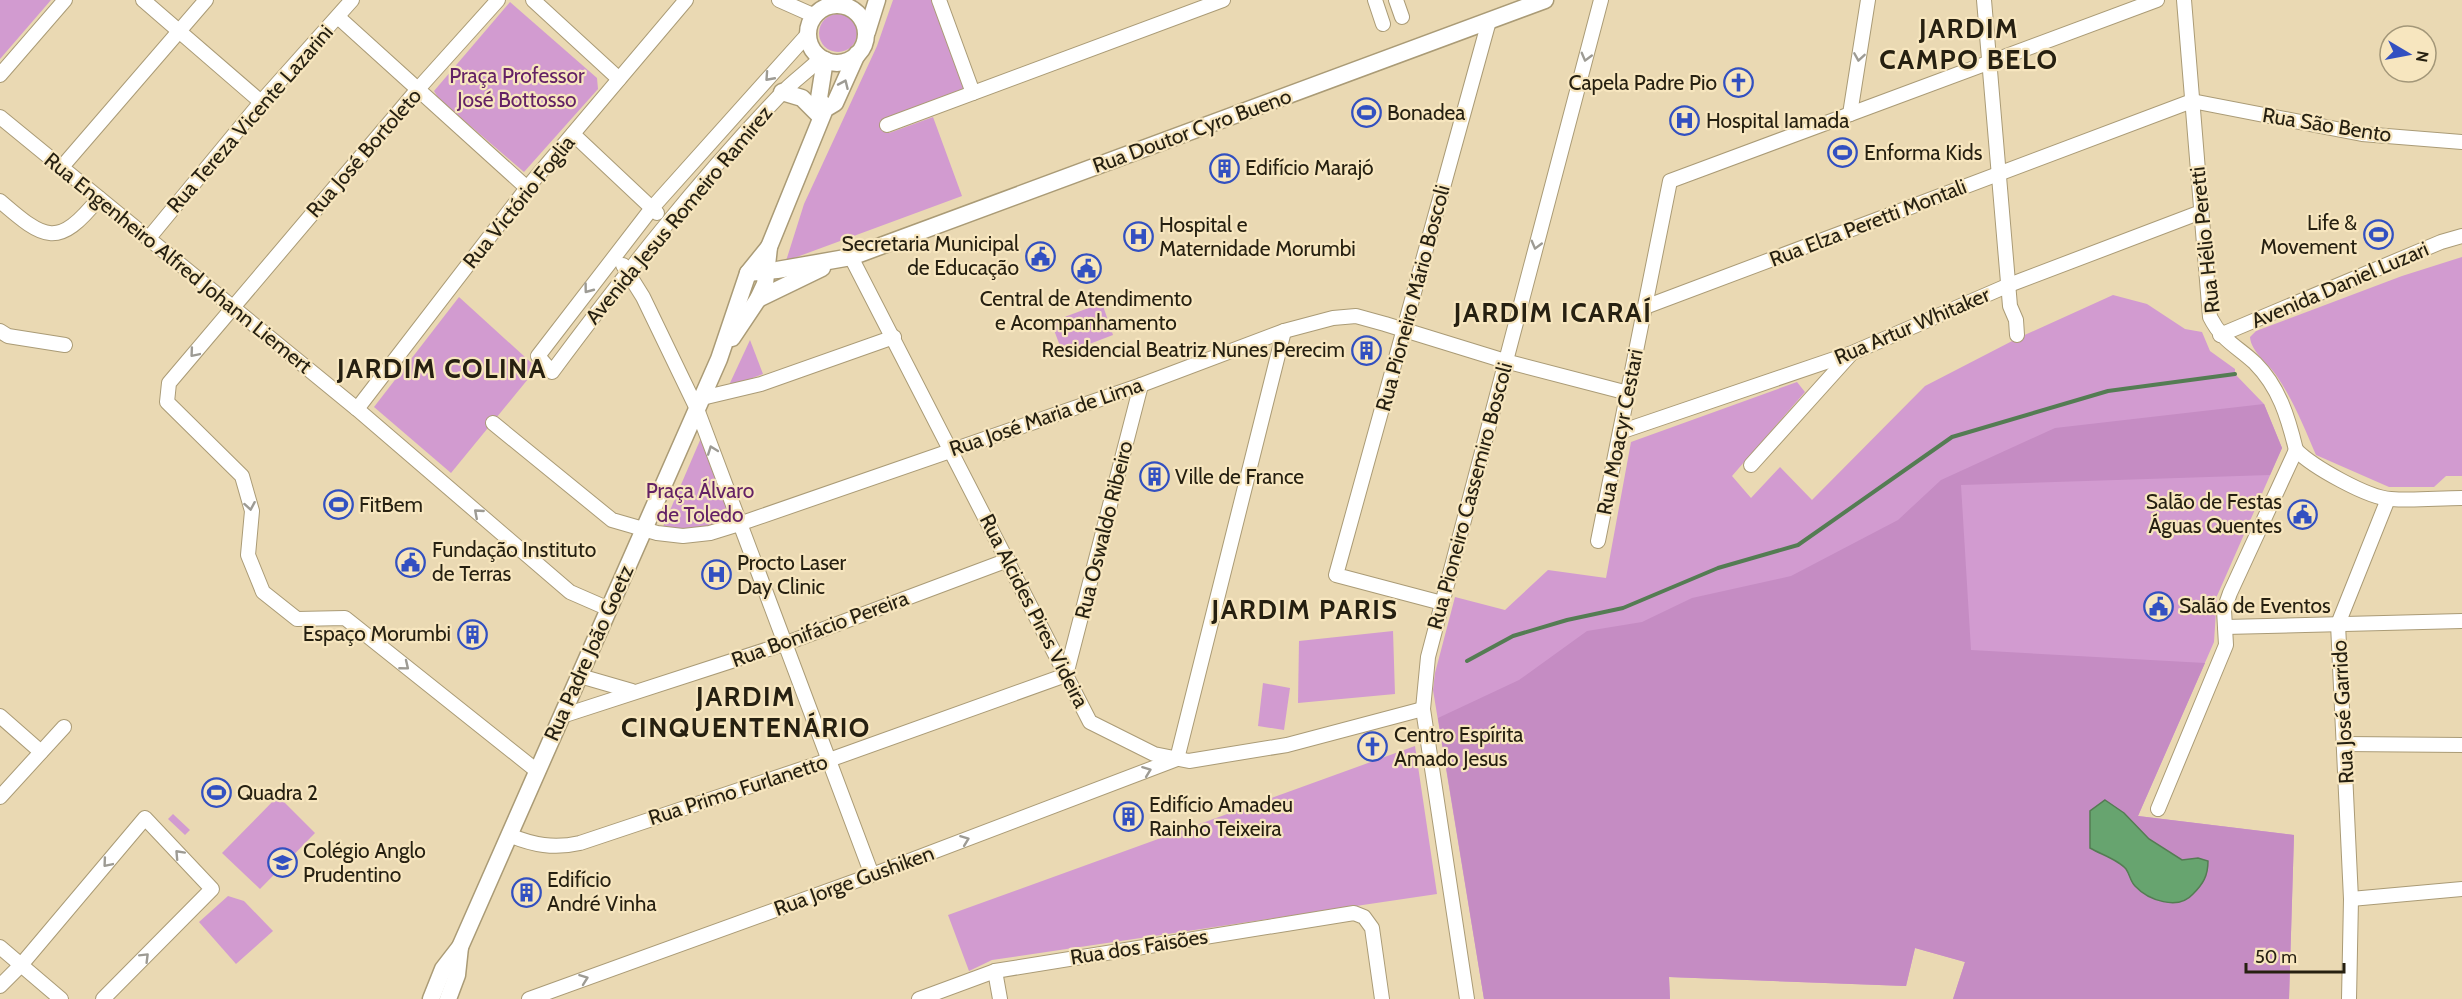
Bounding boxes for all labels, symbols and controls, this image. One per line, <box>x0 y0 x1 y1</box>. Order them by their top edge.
district label: JARDIM CAMPO BELO <box>1879 12 2059 76</box>
street label: Rua Tereza Vicente Lazarini <box>161 20 338 218</box>
north arrow <box>2378 24 2438 84</box>
text: N <box>2412 49 2433 64</box>
one-way arrow <box>1581 51 1593 61</box>
one-way arrow <box>1853 52 1866 62</box>
park label: Praça Professor José Bottosso <box>449 63 585 112</box>
church icon: Capela Padre Pio <box>1722 67 1754 99</box>
one-way arrow <box>765 70 776 81</box>
place label: Capela Padre Pio <box>1569 70 1717 95</box>
one-way arrow <box>836 79 848 90</box>
street label: Rua José Bortoleto <box>301 83 426 222</box>
street label: Rua Doutor Cyro Bueno <box>1089 83 1294 178</box>
sports icon: Bonadea <box>1350 97 1382 129</box>
street label: Avenida Jesus Romeiro Ramirez <box>580 100 777 329</box>
place label: Bonadea <box>1387 100 1465 125</box>
street label: Rua São Bento <box>2261 102 2393 147</box>
hospital icon: Hospital Iamada <box>1669 105 1701 137</box>
place label: Hospital Iamada <box>1706 108 1849 133</box>
street label: Rua Victório Foglia <box>457 130 580 273</box>
sports icon: Enforma Kids <box>1827 137 1859 169</box>
place label: Enforma Kids <box>1864 140 1983 165</box>
street label: Rua Engenheiro Alfred Johann Liemert <box>40 147 317 378</box>
building icon: Edifício Marajó <box>1208 152 1240 184</box>
place label: Edifício Marajó <box>1245 155 1374 181</box>
street label: Rua Hélio Peretti <box>2184 165 2225 315</box>
street label: Rua Elza Peretti Montali <box>1766 173 1970 272</box>
street label: Rua Pioneiro Mário Boscoli <box>1370 182 1455 414</box>
place label: Life & Movement <box>2260 210 2357 259</box>
place label: Hospital e Maternidade Morumbi <box>1159 212 1356 261</box>
sports icon: Life & Movement <box>2362 219 2394 251</box>
hospital icon: Hospital e Maternidade Morumbi <box>1122 221 1154 253</box>
place label: Secretaria Municipal de Educação <box>842 231 1019 280</box>
street label: Avenida Daniel Luzari <box>2247 236 2432 333</box>
public building icon: Secretaria Municipal de Educação <box>1024 240 1056 272</box>
one-way arrow <box>1531 240 1544 250</box>
public building icon: Central de Atendimento e Acompanhamento <box>1070 252 1102 284</box>
street label: Rua Artur Whitaker <box>1830 281 1994 370</box>
one-way arrow <box>584 282 595 293</box>
place label: Central de Atendimento e Acompanhamento <box>980 286 1192 335</box>
district label: JARDIM ICARAÍ <box>1453 296 1652 329</box>
building icon: Residencial Beatriz Nunes Perecim <box>1350 334 1382 366</box>
place label: Residencial Beatriz Nunes Perecim <box>1042 337 1345 362</box>
one-way arrow <box>190 346 201 357</box>
street label: Rua Moacyr Cestari <box>1591 347 1648 517</box>
district label: JARDIM COLINA <box>336 352 547 385</box>
street label: Rua Pioneiro Cassemiro Boscoli <box>1422 360 1517 632</box>
street label: Rua José Maria de Lima <box>946 372 1146 461</box>
street label: Rua Oswaldo Ribeiro <box>1069 438 1138 622</box>
one-way arrow <box>707 445 720 455</box>
building icon: Ville de France <box>1138 461 1170 493</box>
place label: Ville de France <box>1175 464 1304 489</box>
park label: Praça Álvaro de Toledo <box>646 478 754 527</box>
sports icon: FitBem <box>322 489 354 521</box>
place label: Salão de Festas Águas Quentes <box>2146 489 2282 538</box>
place label: FitBem <box>359 492 423 517</box>
public building icon: Salão de Festas Águas Quentes <box>2287 498 2319 530</box>
one-way arrow <box>243 501 256 511</box>
one-way arrow <box>474 509 485 520</box>
street label: Rua Alcides Pires Videira <box>975 510 1094 712</box>
place label: Fundação Instituto de Terras <box>432 537 596 586</box>
public building icon: Fundação Instituto de Terras <box>395 546 427 578</box>
place label: Procto Laser Day Clinic <box>737 550 847 599</box>
hospital icon: Procto Laser Day Clinic <box>700 559 732 591</box>
street label: Rua Padre João Goetz <box>539 561 639 745</box>
street label: Rua Bonifácio Pereira <box>728 585 912 672</box>
public building icon: Salão de Eventos <box>2142 590 2174 622</box>
district label: JARDIM PARIS <box>1211 593 1398 626</box>
place label: Salão de Eventos <box>2179 593 2331 618</box>
building icon: Espaço Morumbi <box>456 618 488 650</box>
place label: Espaço Morumbi <box>303 621 451 646</box>
street label: Rua José Garrido <box>2326 639 2359 785</box>
one-way arrow <box>399 659 410 670</box>
district label: JARDIM CINQUENTENÁRIO <box>621 680 871 744</box>
place label: Centro Espírita Amado Jesus <box>1394 722 1523 771</box>
church icon: Centro Espírita Amado Jesus <box>1357 731 1389 763</box>
street label: Rua Primo Furlanetto <box>645 749 831 830</box>
one-way arrow <box>1141 765 1152 778</box>
sports icon: Quadra 2 <box>200 777 232 809</box>
place label: Quadra 2 <box>237 780 318 805</box>
place label: Edifício Amadeu Rainho Teixeira <box>1149 792 1293 841</box>
building icon: Edifício Amadeu Rainho Teixeira <box>1112 801 1144 833</box>
one-way arrow <box>959 835 970 847</box>
place label: Colégio Anglo Prudentino <box>303 838 426 887</box>
street label: Rua Jorge Gushiken <box>771 840 937 921</box>
school or university icon: Colégio Anglo Prudentino <box>266 847 298 879</box>
one-way arrow <box>175 850 186 861</box>
one-way arrow <box>103 856 114 867</box>
place label: Edifício André Vinha <box>547 867 657 916</box>
building icon: Edifício André Vinha <box>510 876 542 908</box>
street label: Rua dos Faisões <box>1068 923 1210 970</box>
scale bar <box>2246 936 2344 974</box>
text: 50 m <box>2255 946 2297 968</box>
one-way arrow <box>137 954 148 965</box>
one-way arrow <box>579 974 589 987</box>

